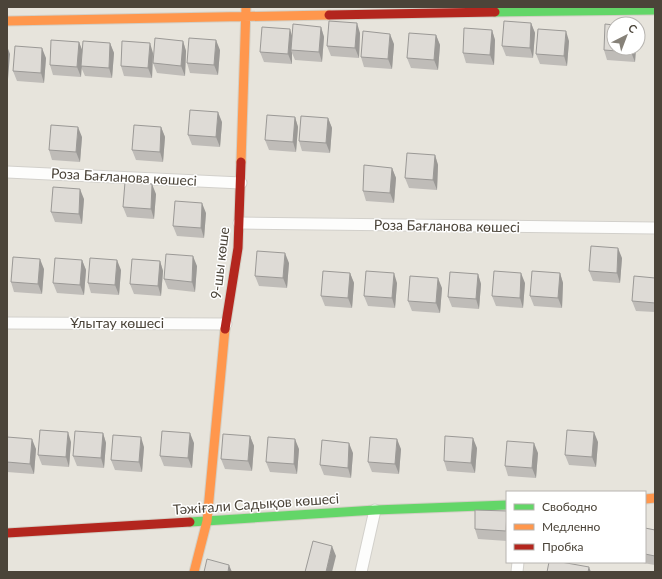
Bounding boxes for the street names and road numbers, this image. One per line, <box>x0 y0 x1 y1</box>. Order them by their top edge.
street label: Роза Бағланова көшесi <box>51 164 197 189</box>
street label: Роза Бағланова көшесi <box>374 216 520 235</box>
street label: 9-шы көше <box>207 226 232 300</box>
street label: Ұлытау көшесi <box>70 314 164 331</box>
street label: Тәжіғали Садықов көшесі <box>172 489 340 518</box>

